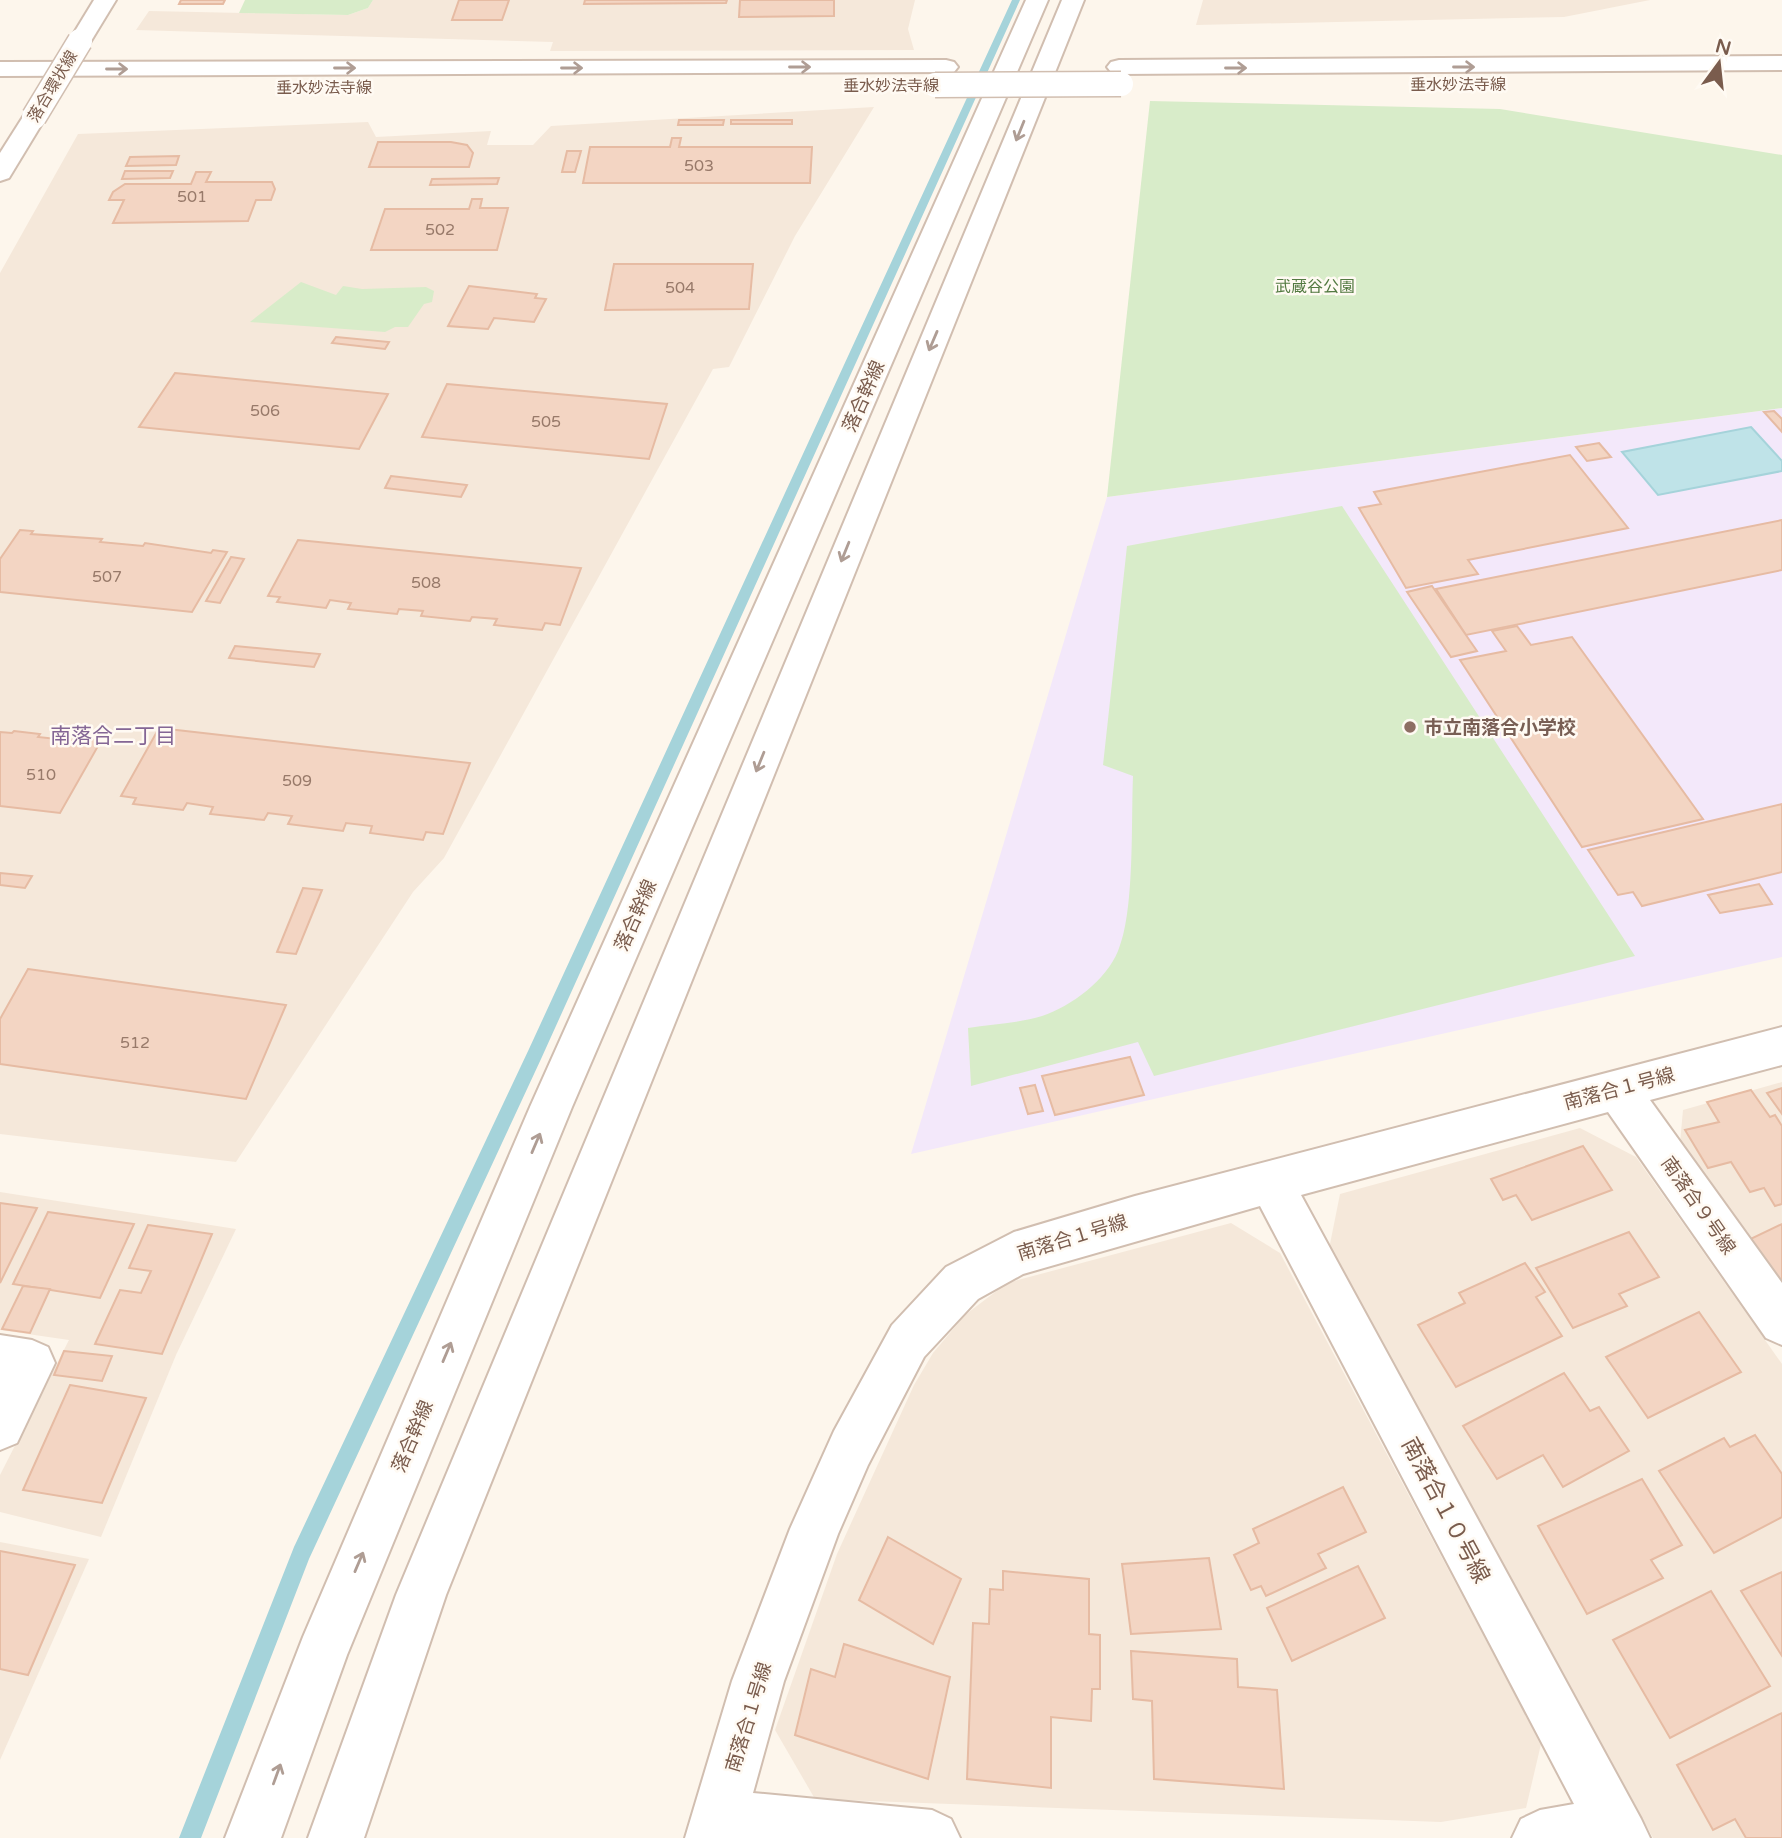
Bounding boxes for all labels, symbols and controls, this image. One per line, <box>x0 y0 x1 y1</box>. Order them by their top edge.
north arrow <box>1684 28 1754 98</box>
text: N <box>1713 35 1733 60</box>
street label: 落合環状線 <box>24 47 82 126</box>
one-way arrow <box>788 60 811 74</box>
one-way arrow <box>1452 60 1475 74</box>
one-way arrow <box>333 61 356 75</box>
one-way arrow <box>560 61 583 75</box>
one-way arrow <box>1224 61 1247 75</box>
one-way arrow <box>105 62 128 76</box>
street label: 垂水妙法寺線 <box>1410 75 1506 95</box>
street label: 垂水妙法寺線 <box>843 76 939 96</box>
street label: 垂水妙法寺線 <box>276 78 372 98</box>
one-way arrow <box>1012 120 1025 142</box>
house number: 503 <box>684 156 714 176</box>
house number: 501 <box>177 187 207 207</box>
house number: 502 <box>425 220 455 240</box>
park label: 武蔵谷公園 <box>1275 277 1355 297</box>
house number: 504 <box>665 278 695 298</box>
one-way arrow <box>925 330 938 352</box>
street label: 落合幹線 <box>838 357 889 436</box>
house number: 506 <box>250 401 280 421</box>
house number: 505 <box>531 412 561 432</box>
one-way arrow <box>838 540 851 562</box>
house number: 507 <box>92 567 122 587</box>
house number: 508 <box>411 573 441 593</box>
place label: 市立南落合小学校 <box>1424 717 1576 739</box>
marker: 市立南落合小学校 <box>1402 719 1418 735</box>
district label: 南落合二丁目 <box>50 724 176 749</box>
one-way arrow <box>753 751 766 773</box>
house number: 510 <box>26 765 56 785</box>
house number: 509 <box>282 771 312 791</box>
street label: 落合幹線 <box>610 876 661 955</box>
house number: 512 <box>120 1033 150 1053</box>
street label: 南落合１号線 <box>1561 1064 1677 1114</box>
one-way arrow <box>530 1133 543 1154</box>
street label: 南落合９号線 <box>1656 1153 1740 1259</box>
street label: 南落合１号線 <box>1015 1211 1130 1265</box>
one-way arrow <box>441 1342 454 1364</box>
street label: 落合幹線 <box>388 1397 438 1476</box>
street label: 南落合１０号線 <box>1395 1433 1495 1588</box>
one-way arrow <box>354 1552 367 1573</box>
street label: 南落合１号線 <box>722 1660 776 1775</box>
one-way arrow <box>271 1764 284 1785</box>

